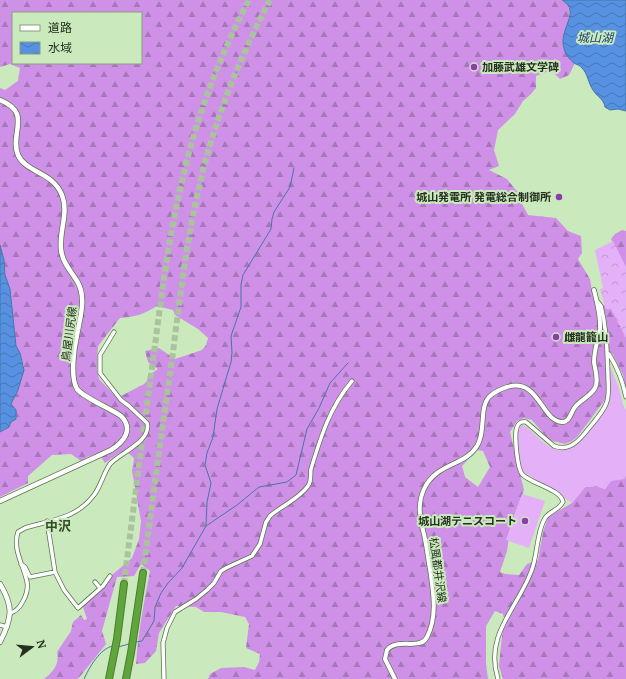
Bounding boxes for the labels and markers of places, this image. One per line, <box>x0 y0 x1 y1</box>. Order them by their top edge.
place label: 加藤武雄文学碑 <box>482 60 559 74</box>
marker: 加藤武雄文学碑 <box>469 62 479 72</box>
place label: 城山発電所 発電総合制御所 <box>416 190 551 204</box>
marker: 城山発電所 発電総合制御所 <box>554 192 564 202</box>
place label: 雌龍籠山 <box>564 330 608 344</box>
marker: 雌龍籠山 <box>551 332 561 342</box>
place label: 城山湖テニスコート <box>418 514 517 528</box>
marker: 城山湖テニスコート <box>520 516 530 526</box>

